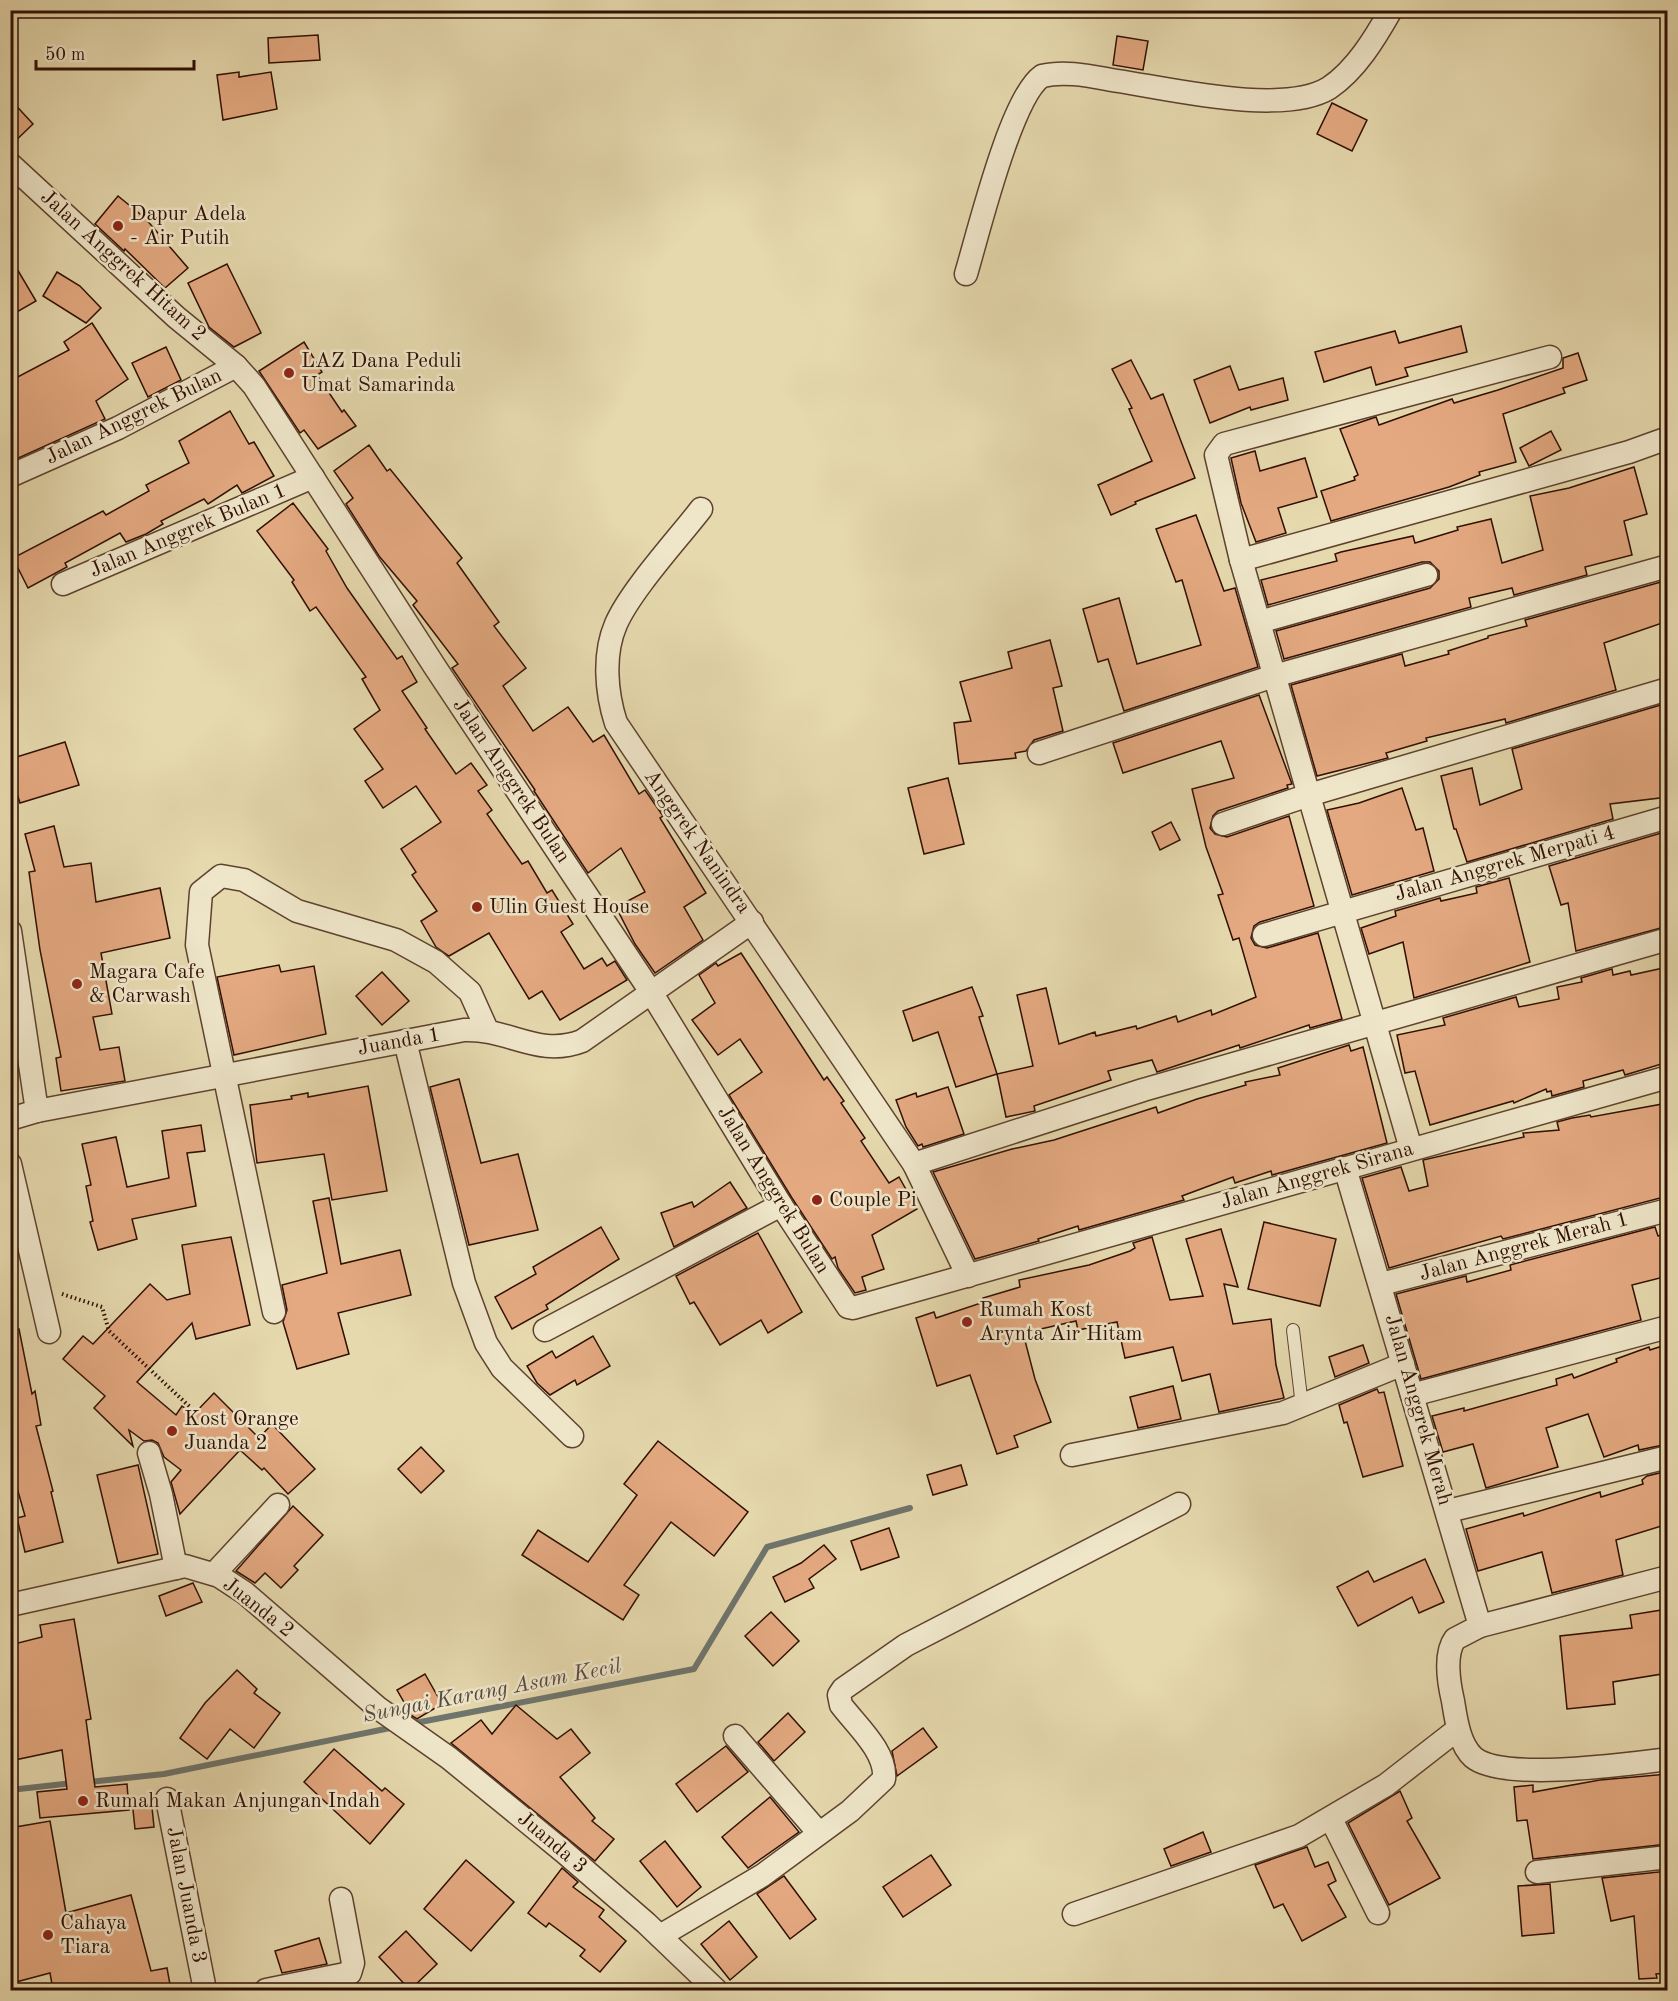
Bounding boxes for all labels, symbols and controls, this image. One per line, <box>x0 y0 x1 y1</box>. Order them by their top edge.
scale bar <box>36 33 194 71</box>
text: 50 m <box>45 46 85 64</box>
street label: Jalan Anggrek Hitam 2 <box>36 186 210 346</box>
place label: Dapur Adela - Air Putih <box>130 204 246 249</box>
marker: Dapur Adela - Air Putih <box>111 219 125 233</box>
place label: LAZ Dana Peduli Umat Samarinda <box>301 351 461 396</box>
street label: Jalan Anggrek Bulan <box>43 365 225 469</box>
marker: LAZ Dana Peduli Umat Samarinda <box>282 366 296 380</box>
street label: Jalan Anggrek Bulan 1 <box>87 480 289 582</box>
street label: Jalan Anggrek Bulan <box>448 695 574 867</box>
street label: Anggrek Nanindra <box>640 766 754 918</box>
street label: Jalan Anggrek Merpati 4 <box>1392 822 1618 906</box>
place label: Ulin Guest House <box>489 897 649 918</box>
marker: Ulin Guest House <box>470 900 484 914</box>
place label: Magara Cafe & Carwash <box>89 962 205 1007</box>
marker: Magara Cafe & Carwash <box>70 977 84 991</box>
street label: Juanda 1 <box>356 1024 442 1060</box>
street label: Jalan Anggrek Bulan <box>713 1103 833 1277</box>
street label: Jalan Anggrek Sirana <box>1218 1138 1416 1214</box>
place label: Couple Pi <box>829 1190 917 1211</box>
marker: Couple Pi <box>810 1193 824 1207</box>
street label: Jalan Anggrek Merah 1 <box>1417 1209 1631 1285</box>
place label: Rumah Kost Arynta Air Hitam <box>979 1300 1143 1345</box>
street label: Jalan Anggrek Merah <box>1381 1312 1455 1508</box>
marker: Rumah Kost Arynta Air Hitam <box>960 1315 974 1329</box>
place label: Kost Orange Juanda 2 <box>184 1409 299 1454</box>
marker: Kost Orange Juanda 2 <box>165 1424 179 1438</box>
street label: Juanda 2 <box>219 1574 297 1642</box>
water label: Sungai Karang Asam Kecil <box>361 1655 624 1727</box>
place label: Rumah Makan Anjungan Indah <box>95 1791 380 1812</box>
marker: Rumah Makan Anjungan Indah <box>76 1794 90 1808</box>
street label: Juanda 3 <box>513 1808 591 1878</box>
street label: Jalan Juanda 3 <box>162 1825 210 1965</box>
place label: Cahaya Tiara <box>60 1913 127 1958</box>
marker: Cahaya Tiara <box>41 1928 55 1942</box>

